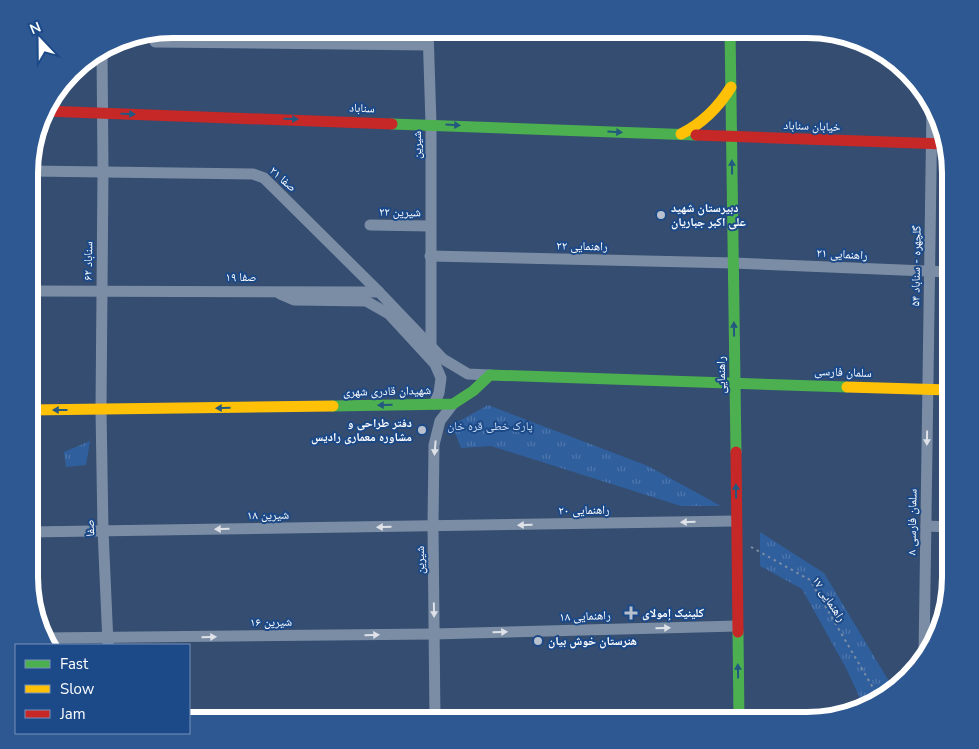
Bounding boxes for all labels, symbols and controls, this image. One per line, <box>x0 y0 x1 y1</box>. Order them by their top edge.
north arrow <box>15 15 65 65</box>
text: N <box>27 18 44 39</box>
street label: سناباد <box>349 100 375 116</box>
one-way arrow <box>120 110 136 118</box>
one-way arrow <box>283 116 299 124</box>
street label: خیابان سناباد <box>783 117 841 135</box>
one-way arrow <box>445 121 461 129</box>
one-way arrow <box>608 129 624 137</box>
street label: شیرین <box>409 131 425 159</box>
one-way arrow <box>728 158 736 174</box>
street label: صفا ۲۱ <box>266 163 300 195</box>
place label: دبیرستان شهید علی اکبر جباریان <box>671 200 746 230</box>
street label: شیرین ۲۲ <box>379 204 421 220</box>
marker: دبیرستان شهید علی اکبر جباریان <box>655 209 667 221</box>
street label: گلچهره - سناباد ۵۴ <box>907 225 925 307</box>
street label: راهنمایی ۲۲ <box>556 238 608 254</box>
street label: سناباد ۶۲ <box>80 241 96 281</box>
street label: راهنمایی ۲۱ <box>816 245 868 263</box>
street label: صفا ۱۹ <box>226 269 256 285</box>
one-way arrow <box>730 321 738 337</box>
street label: راهنمایی <box>713 356 729 394</box>
street label: سلمان فارسی <box>814 363 872 381</box>
street label: شهیدان قادری شهری <box>343 382 431 400</box>
one-way arrow <box>377 401 393 409</box>
one-way arrow <box>215 404 231 412</box>
one-way arrow <box>52 406 68 414</box>
place label: دفتر طراحی و مشاوره معماری رادیس <box>311 415 412 445</box>
park label: پارک خطی قره خان <box>447 418 533 434</box>
marker: دفتر طراحی و مشاوره معماری رادیس <box>416 424 428 436</box>
one-way arrow <box>923 430 931 446</box>
one-way arrow <box>430 440 438 456</box>
one-way arrow <box>732 483 740 499</box>
street label: سلمان فارسی ۸ <box>903 489 921 555</box>
street label: راهنمایی ۲۰ <box>558 502 610 518</box>
street label: شیرین ۱۸ <box>247 507 289 523</box>
one-way arrow <box>679 518 695 526</box>
street label: صفا <box>82 519 98 537</box>
one-way arrow <box>517 521 533 529</box>
one-way arrow <box>376 523 392 531</box>
one-way arrow <box>213 525 229 533</box>
street label: شیرین <box>412 546 428 574</box>
street label: راهنمایی ۱۷ <box>808 573 850 625</box>
one-way arrow <box>430 602 438 618</box>
place label: کلینیک إمولای <box>642 605 705 621</box>
marker: کلینیک إمولای <box>624 606 638 620</box>
street label: راهنمایی ۱۸ <box>559 607 611 625</box>
street label: شیرین ۱۶ <box>250 614 292 630</box>
one-way arrow <box>655 623 671 631</box>
one-way arrow <box>493 628 509 636</box>
one-way arrow <box>364 630 380 638</box>
one-way arrow <box>202 632 218 640</box>
place label: هنرستان خوش بیان <box>548 633 637 649</box>
marker: هنرستان خوش بیان <box>532 635 544 647</box>
legend <box>15 644 190 734</box>
text: Fast <box>60 654 89 674</box>
one-way arrow <box>734 663 742 679</box>
text: Slow <box>60 679 95 699</box>
text: Jam <box>59 704 86 724</box>

